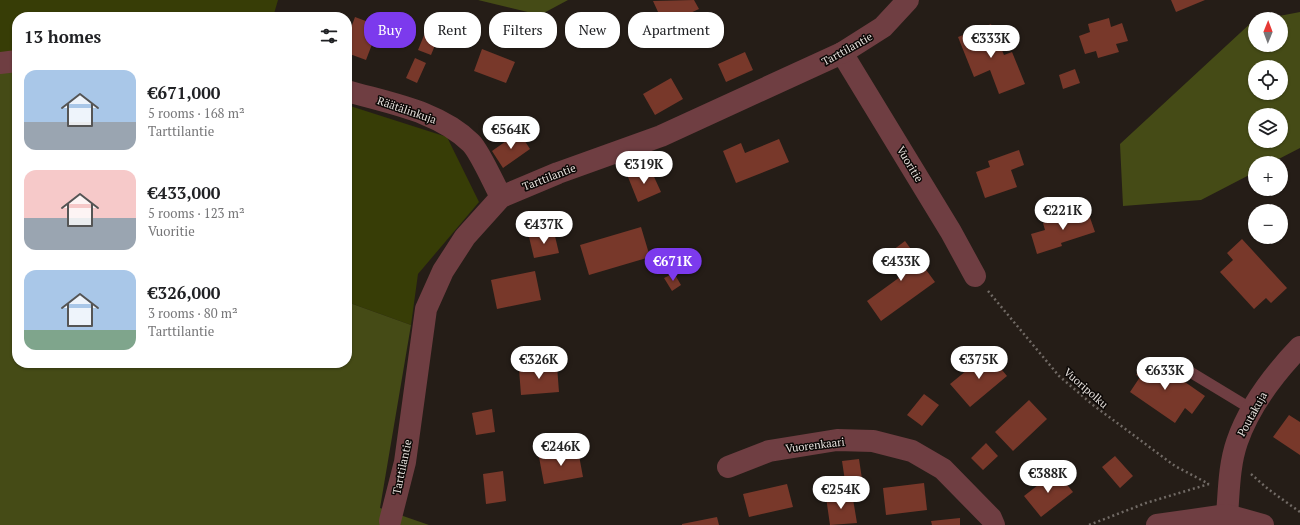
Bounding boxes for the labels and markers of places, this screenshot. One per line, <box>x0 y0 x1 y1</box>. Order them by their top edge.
pin: €333K <box>963 25 1019 59</box>
pin: €564K <box>483 116 539 150</box>
pin: €319K <box>616 151 672 185</box>
pin: €221K <box>1035 197 1091 231</box>
pin: €437K <box>516 211 572 245</box>
pin: €671K <box>645 248 701 282</box>
pin: €433K <box>873 248 929 282</box>
pin: €326K <box>511 346 567 380</box>
pin: €375K <box>951 346 1007 380</box>
pin: €633K <box>1137 357 1193 391</box>
pin: €246K <box>533 433 589 467</box>
pin: €388K <box>1020 460 1076 494</box>
pin: €254K <box>813 476 869 510</box>

